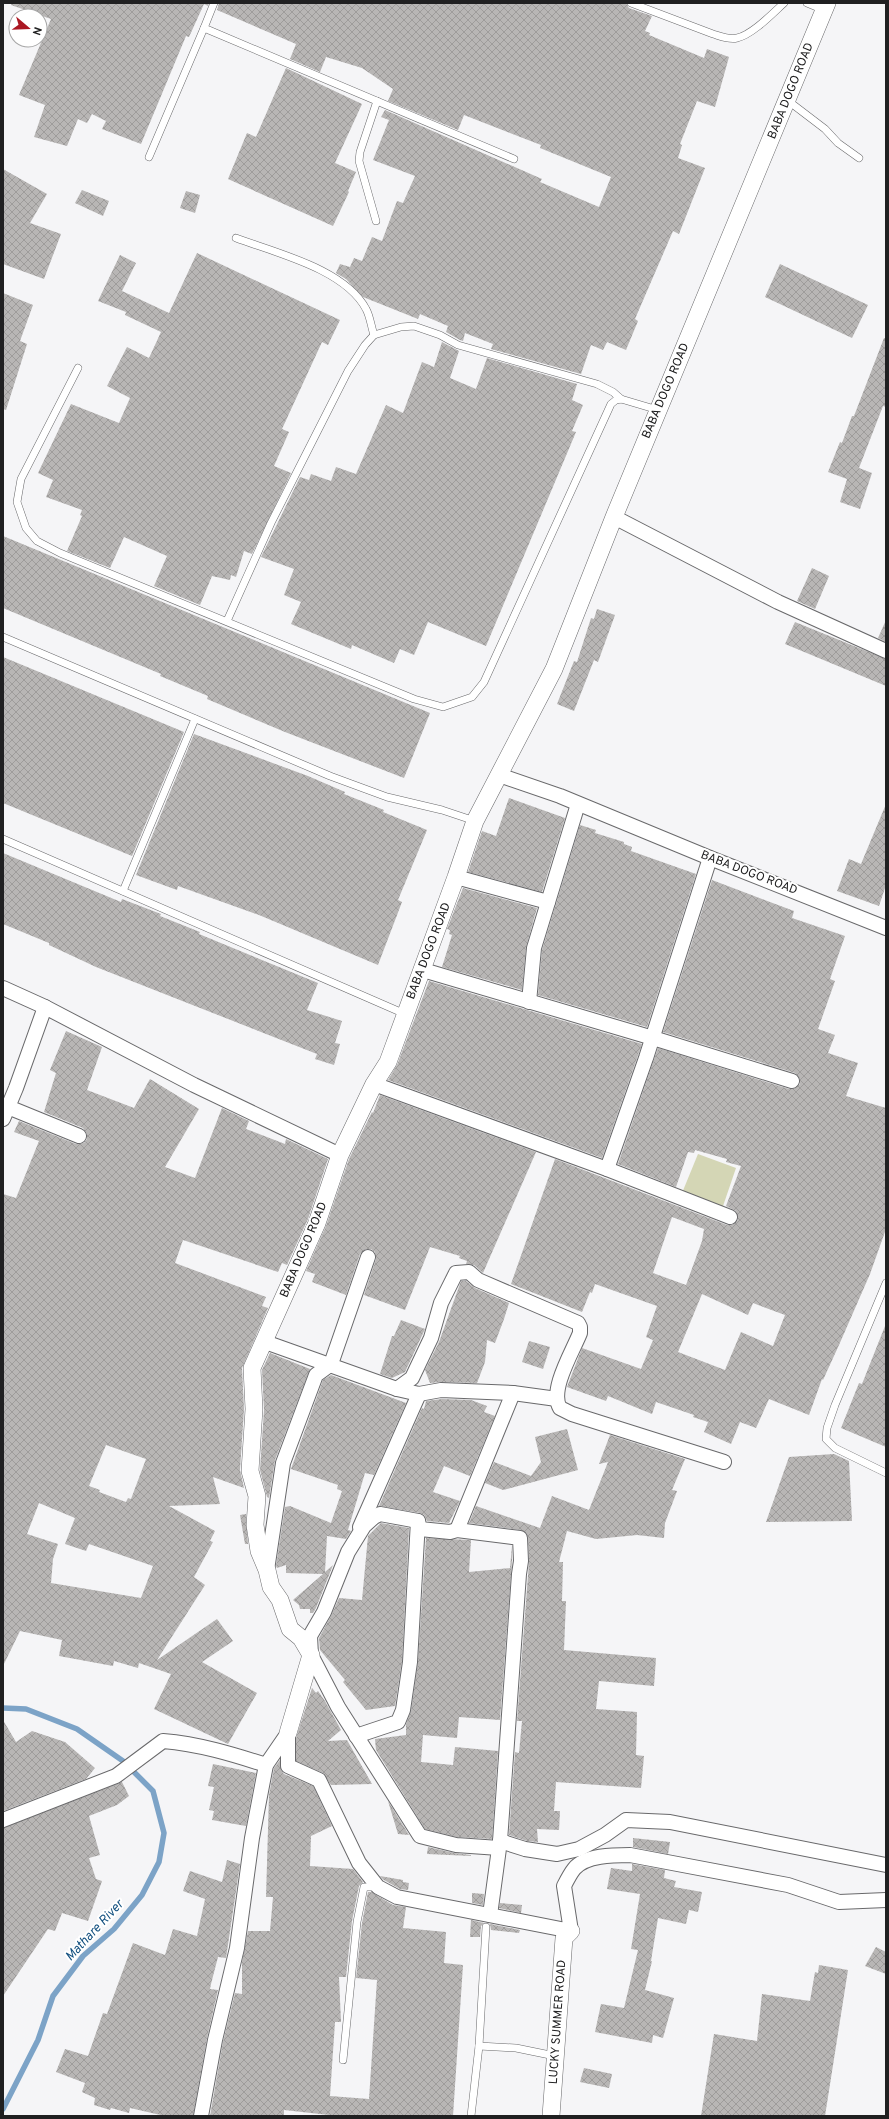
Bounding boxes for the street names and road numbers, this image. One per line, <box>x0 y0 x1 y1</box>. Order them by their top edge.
street label: BABA DOGO ROAD <box>764 40 818 142</box>
street label: BABA DOGO ROAD <box>639 341 693 441</box>
street label: BABA DOGO ROAD <box>698 847 800 899</box>
street label: BABA DOGO ROAD <box>403 900 455 1002</box>
street label: BABA DOGO ROAD <box>277 1200 331 1300</box>
street label: LUCKY SUMMER ROAD <box>546 1959 570 2085</box>

